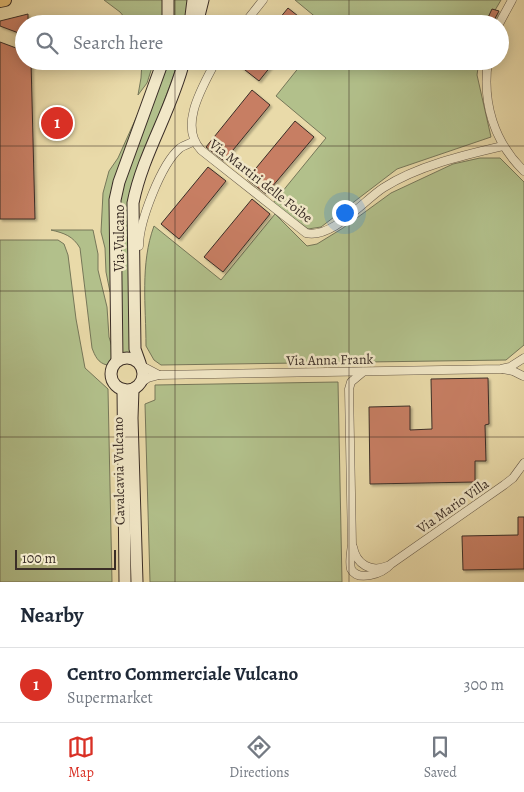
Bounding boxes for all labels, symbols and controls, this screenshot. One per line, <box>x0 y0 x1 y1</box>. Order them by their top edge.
search box <box>15 15 509 70</box>
icon: search <box>33 29 61 57</box>
text: Search here <box>73 30 163 56</box>
pin: 1 <box>41 104 73 142</box>
street label: Via Martiri delle Foibe <box>205 134 316 227</box>
your location <box>332 200 358 226</box>
street label: Via Vulcano <box>110 204 129 273</box>
street label: Via Anna Frank <box>285 350 374 370</box>
street label: Cavalcavia Vulcano <box>109 417 129 525</box>
street label: Via Mario Villa <box>412 474 493 538</box>
scale bar <box>15 547 116 570</box>
text: 100 m <box>22 549 56 568</box>
text: Nearby <box>20 601 83 629</box>
text: Centro Commerciale Vulcano <box>67 661 298 687</box>
text: 1 <box>33 674 39 696</box>
text: 300 m <box>464 674 504 696</box>
text: Supermarket <box>67 687 153 709</box>
tab: Map <box>67 733 95 782</box>
tab: Directions <box>229 733 289 782</box>
tab: Saved <box>424 733 457 782</box>

